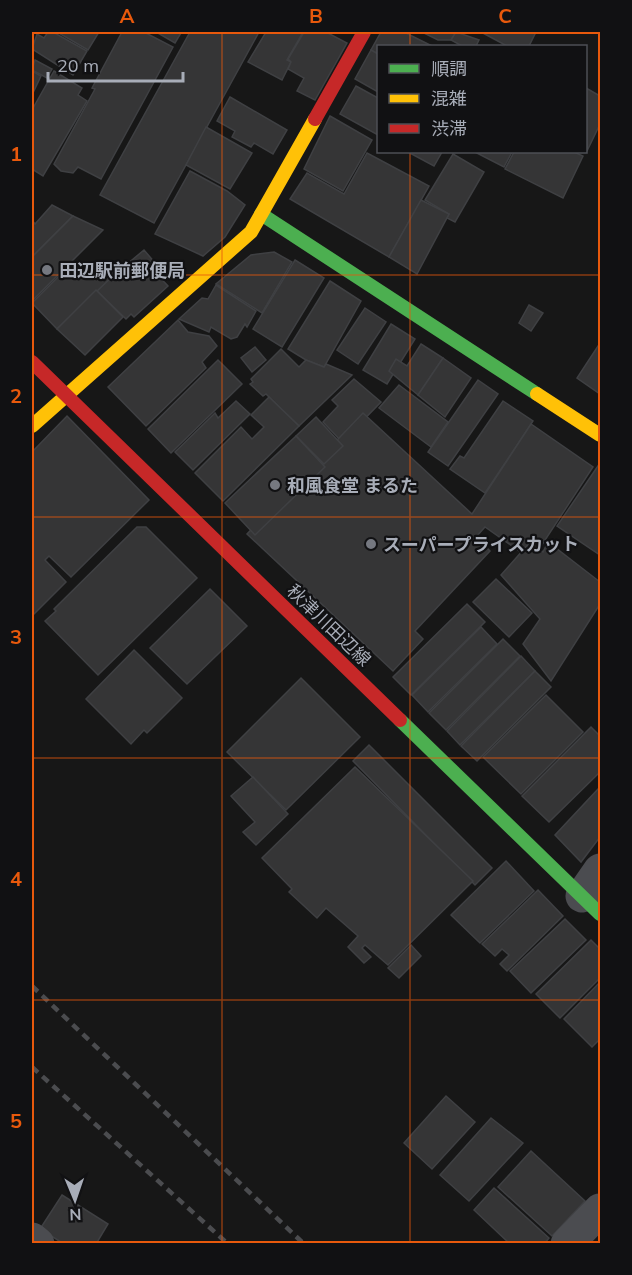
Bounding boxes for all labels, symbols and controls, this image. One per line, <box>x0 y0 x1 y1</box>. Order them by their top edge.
text: A <box>120 3 135 28</box>
text: B <box>309 3 323 28</box>
text: C <box>498 3 512 28</box>
scale bar <box>48 45 183 83</box>
legend <box>377 45 587 153</box>
text: 20 m <box>57 54 99 77</box>
text: 順調 <box>431 57 467 80</box>
text: 混雑 <box>431 87 467 110</box>
text: 渋滞 <box>431 117 467 140</box>
text: 1 <box>10 141 22 166</box>
place label: 田辺駅前郵便局 <box>59 259 185 282</box>
marker: 田辺駅前郵便局 <box>40 263 54 277</box>
text: 2 <box>10 383 22 408</box>
place label: 和風食堂 まるた <box>287 474 418 497</box>
marker: 和風食堂 まるた <box>268 478 282 492</box>
place label: スーパープライスカット <box>383 533 579 556</box>
marker: スーパープライスカット <box>364 537 378 551</box>
street label: 秋津川田辺線 <box>282 579 376 671</box>
text: 3 <box>10 624 22 649</box>
text: 4 <box>10 866 22 891</box>
text: 5 <box>10 1108 22 1133</box>
north arrow <box>45 1170 105 1230</box>
text: N <box>69 1205 82 1225</box>

